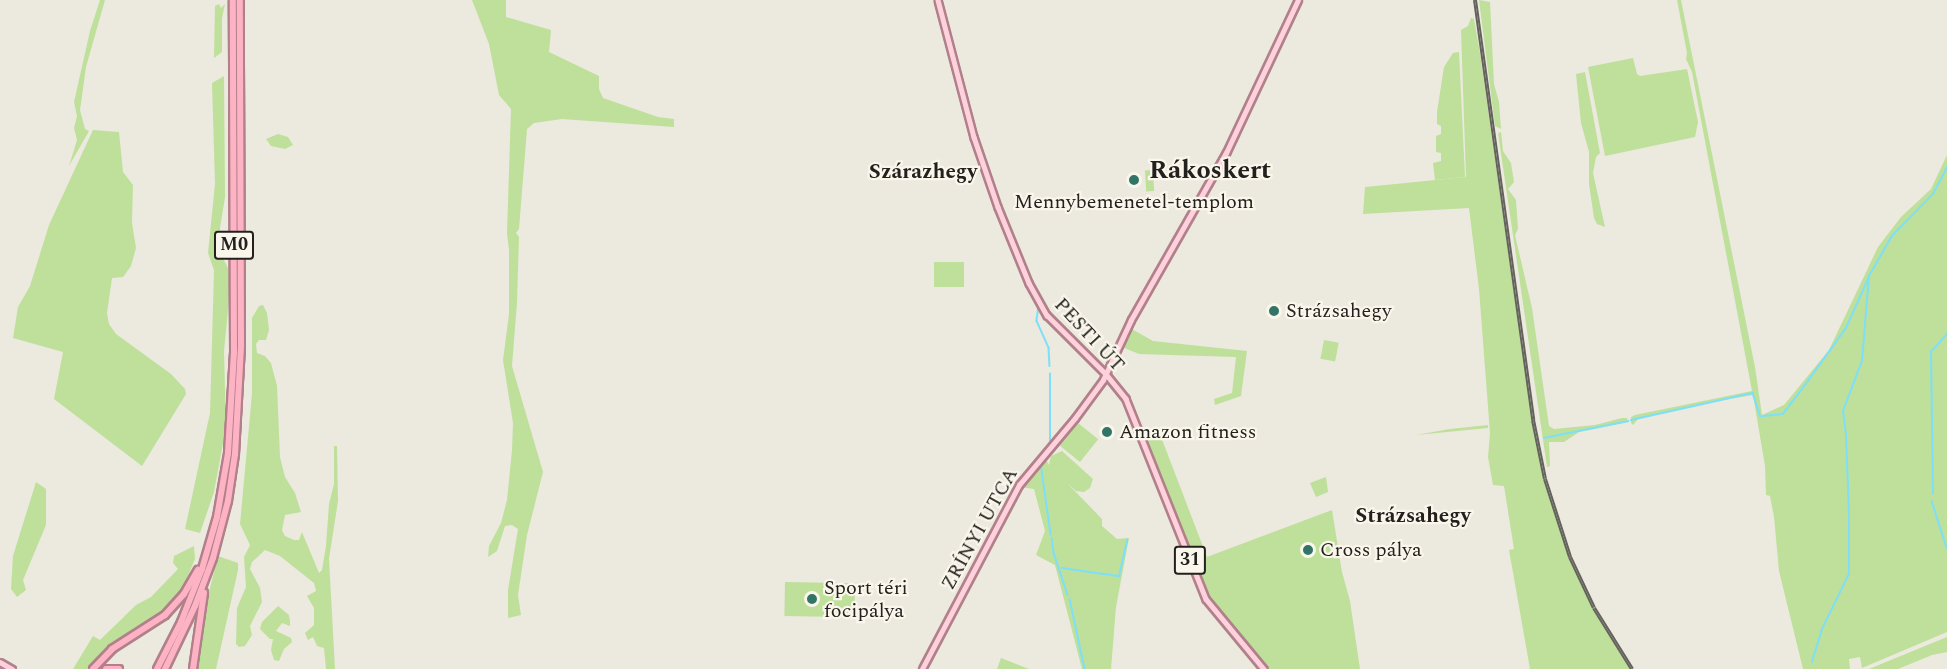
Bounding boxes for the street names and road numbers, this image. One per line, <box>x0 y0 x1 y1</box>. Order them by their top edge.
road number: M0 <box>213 230 255 260</box>
street label: PESTI ÚT <box>1049 293 1129 377</box>
street label: ZRÍNYI UTCA <box>937 464 1023 594</box>
road number: 31 <box>1174 545 1206 575</box>

